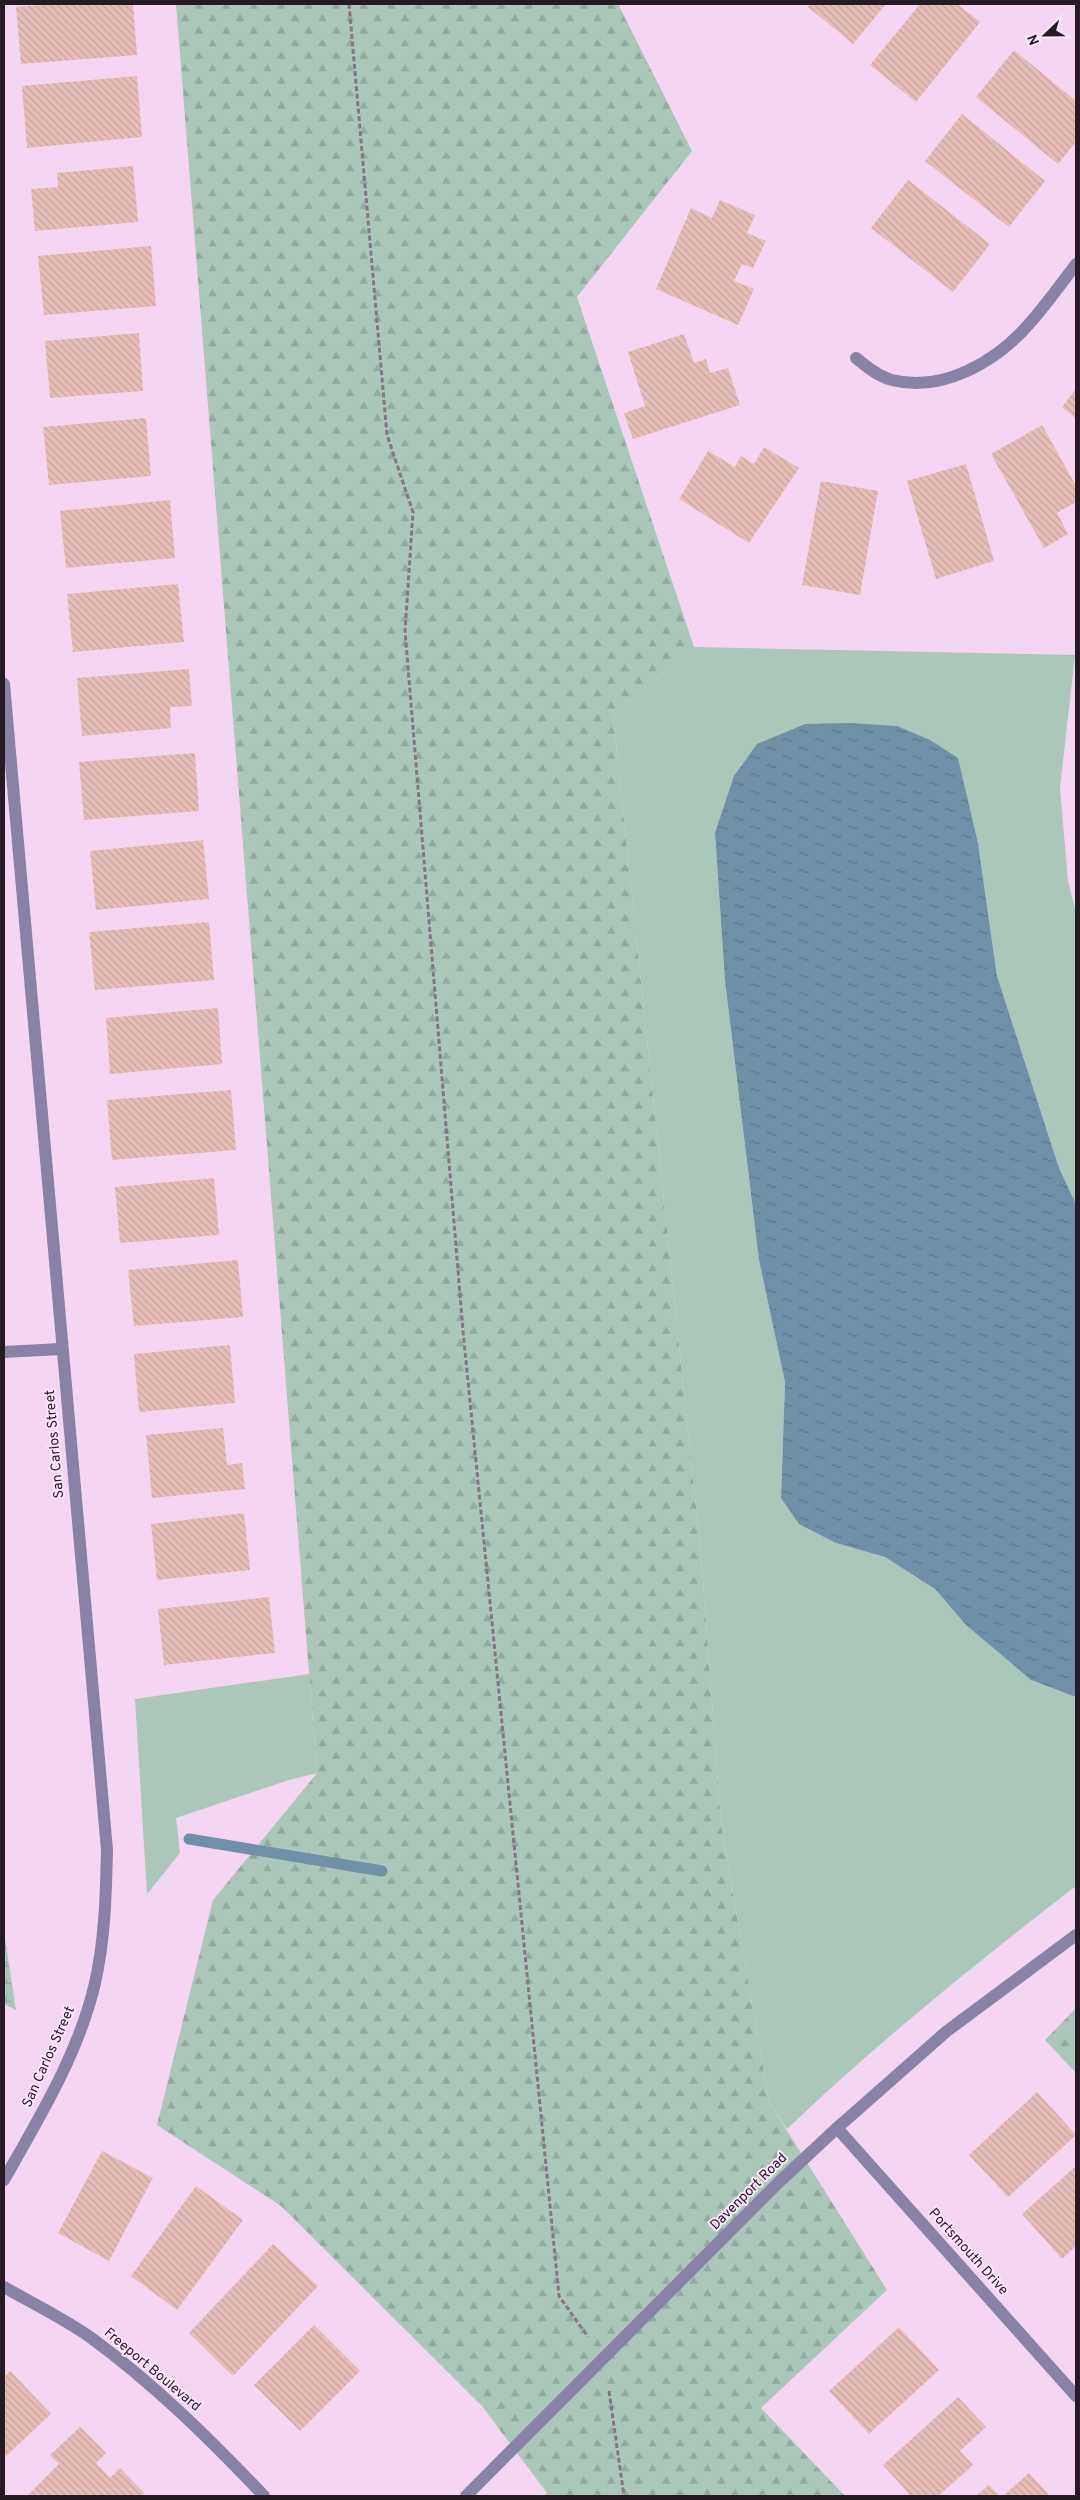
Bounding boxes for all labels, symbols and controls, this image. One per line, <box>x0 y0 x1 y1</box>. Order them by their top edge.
north arrow <box>1020 10 1070 60</box>
text: N <box>1025 31 1044 47</box>
street label: San Carlos Street <box>42 1389 68 1499</box>
street label: San Carlos Street <box>19 2004 79 2110</box>
street label: Davenport Road <box>707 2150 791 2234</box>
street label: Portsmouth Drive <box>925 2205 1011 2299</box>
street label: Freeport Boulevard <box>100 2325 204 2415</box>

